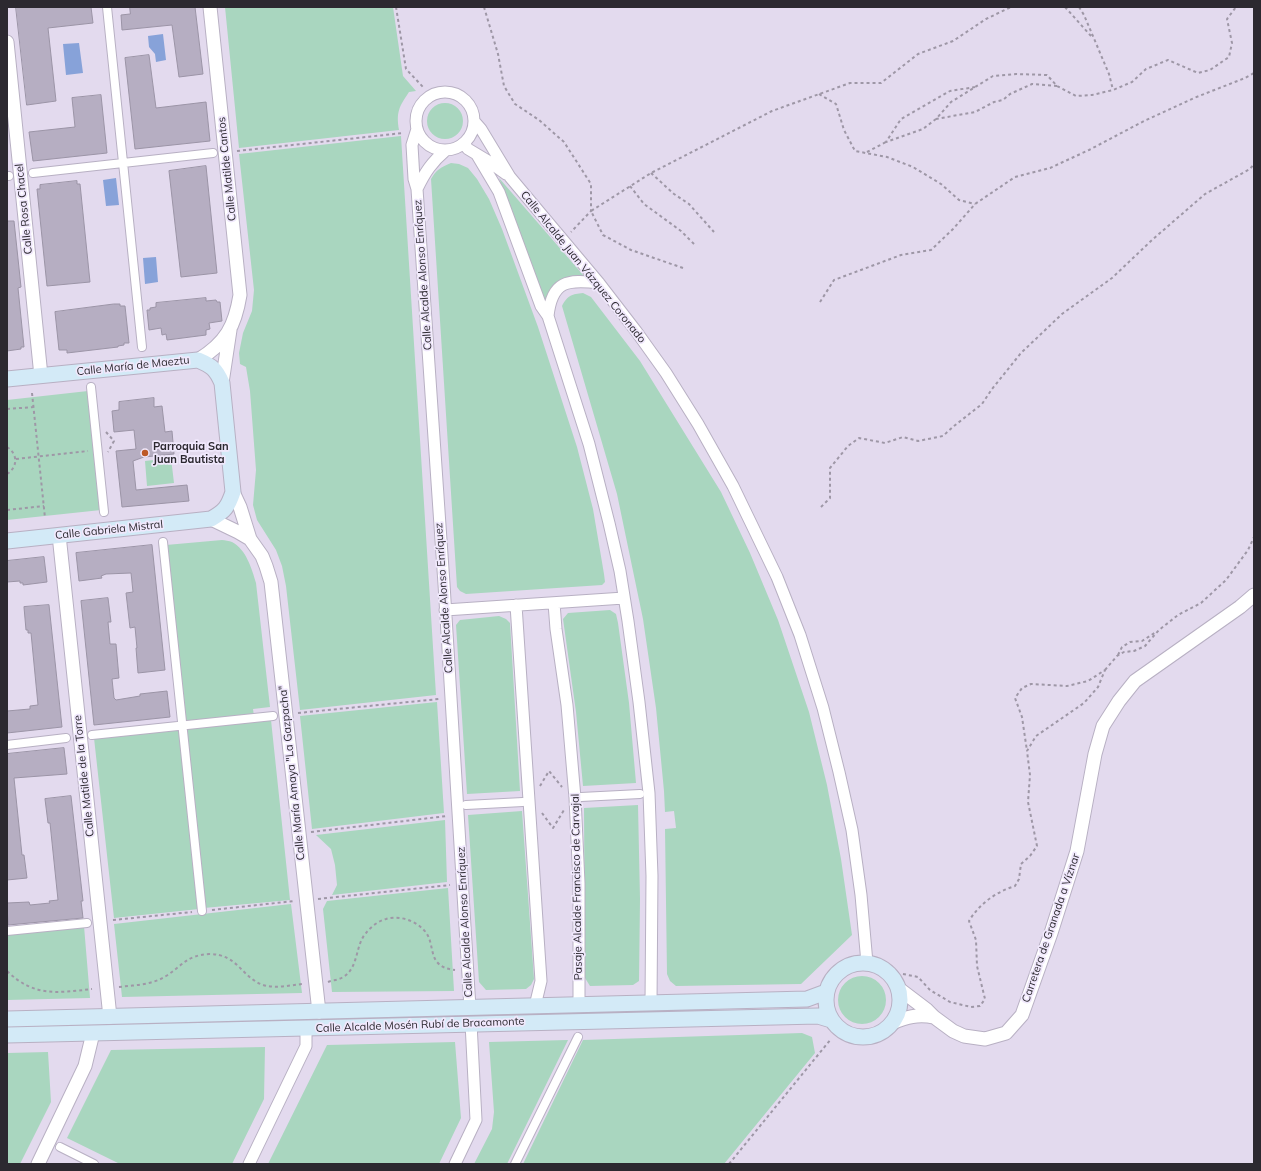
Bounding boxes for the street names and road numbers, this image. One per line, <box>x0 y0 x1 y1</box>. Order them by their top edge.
street label: Calle Matilde Cantos <box>215 116 239 222</box>
street label: Calle Rosa Chacel <box>13 163 35 255</box>
street label: Calle Alcalde Juan Vázquez Coronado <box>518 188 648 346</box>
street label: Calle Alcalde Alonso Enríquez <box>411 199 435 351</box>
street label: Calle María de Maeztu <box>76 354 190 378</box>
street label: Calle Gabriela Mistral <box>54 518 164 542</box>
street label: Calle Alcalde Alonso Enríquez <box>432 522 456 674</box>
street label: Calle María Amaya "La Gazpacha" <box>276 685 308 861</box>
street label: Calle Matilde de la Torre <box>71 715 97 837</box>
street label: Pasaje Alcalde Francisco de Carvajal <box>569 794 585 980</box>
street label: Calle Alcalde Alonso Enríquez <box>454 846 476 998</box>
street label: Carretera de Granada a Víznar <box>1019 852 1083 1004</box>
street label: Calle Alcalde Mosén Rubí de Bracamonte <box>315 1015 525 1035</box>

